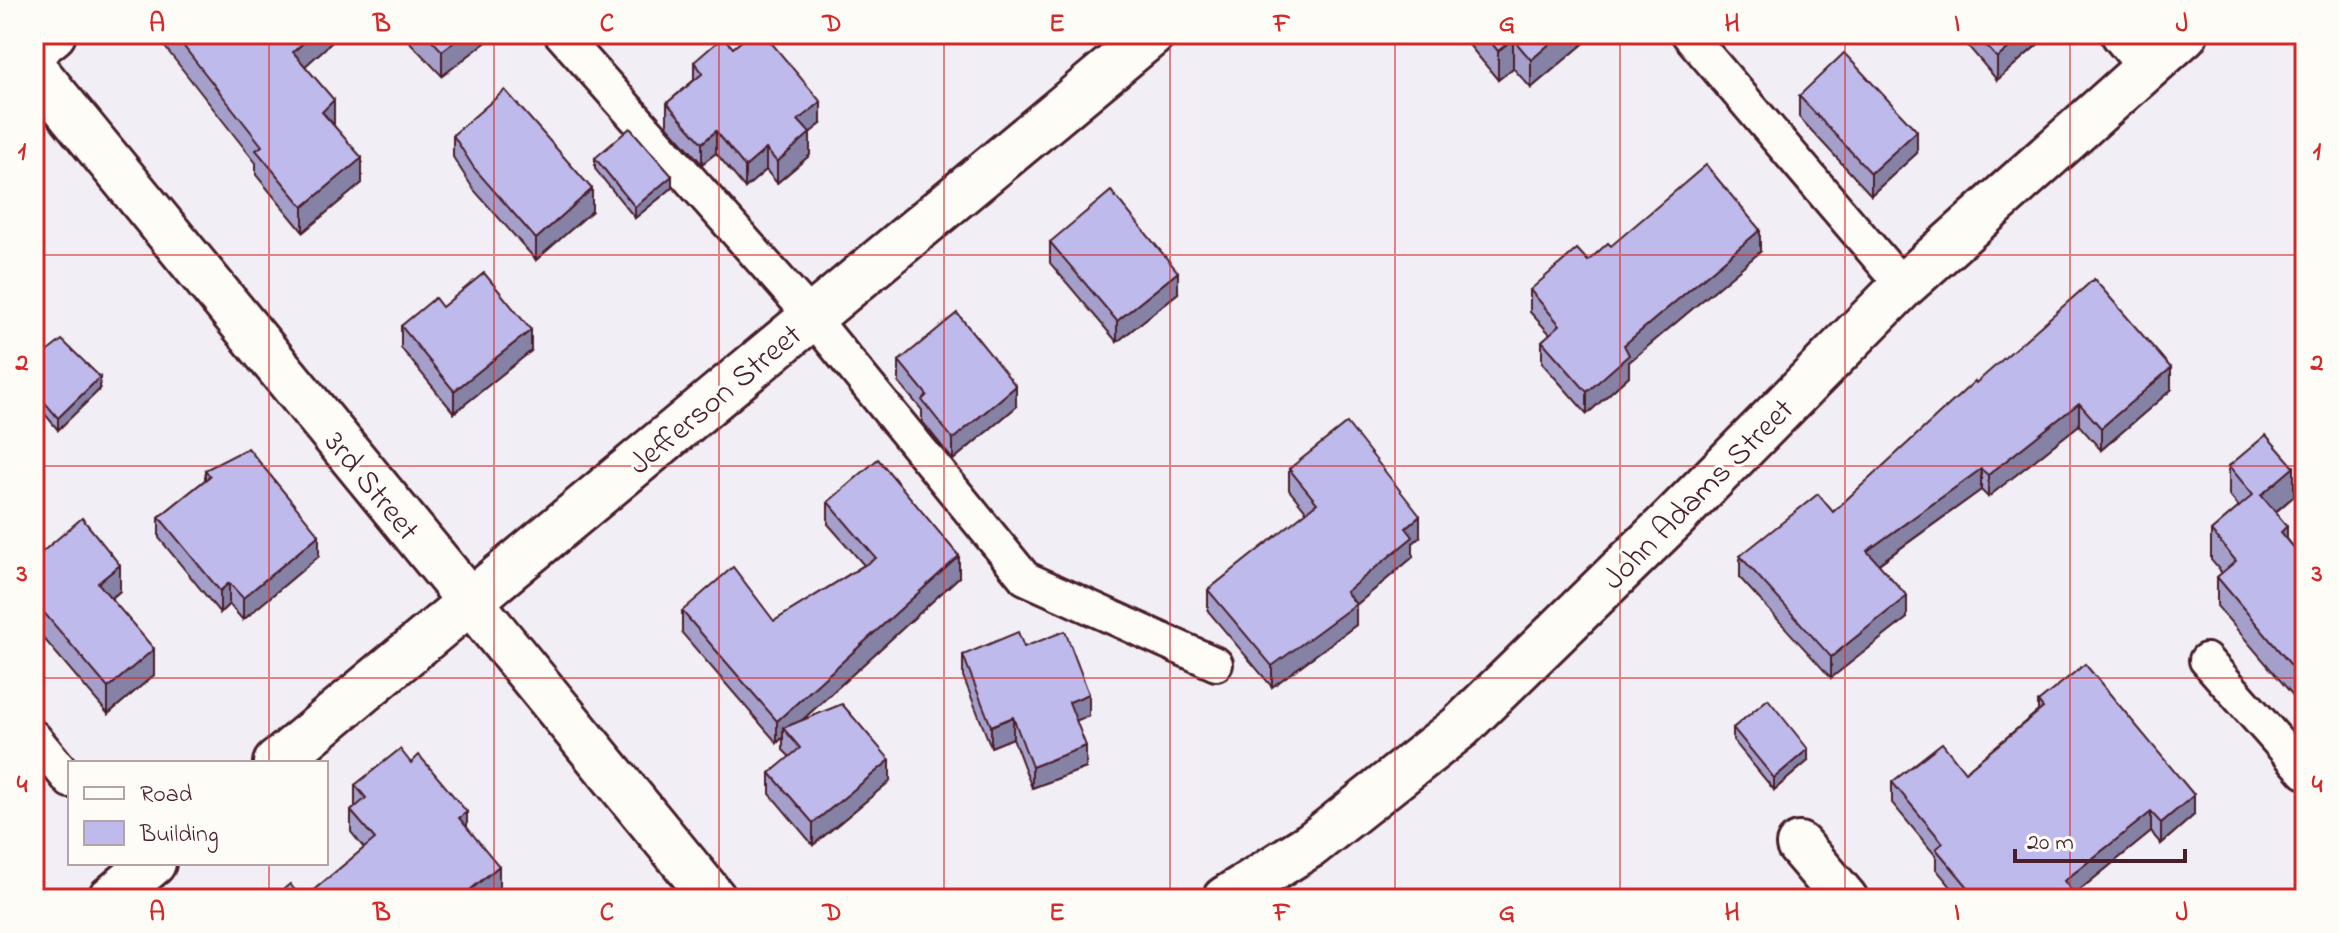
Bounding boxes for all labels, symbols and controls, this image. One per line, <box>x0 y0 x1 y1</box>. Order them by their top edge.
text: A <box>149 6 165 44</box>
text: B <box>372 6 391 44</box>
text: C <box>600 6 614 44</box>
text: D <box>821 6 842 44</box>
text: E <box>1049 6 1065 44</box>
text: F <box>1272 6 1291 44</box>
text: G <box>1499 6 1515 44</box>
text: H <box>1724 6 1740 44</box>
text: I <box>1954 6 1960 44</box>
text: J <box>2176 6 2188 44</box>
text: 1 <box>18 134 27 172</box>
text: 1 <box>2313 134 2322 172</box>
street label: Jefferson Street <box>619 314 814 488</box>
text: 2 <box>15 345 29 383</box>
text: 2 <box>2310 345 2324 383</box>
street label: John Adams Street <box>1593 389 1806 602</box>
street label: 3rd Street <box>311 422 430 553</box>
text: 3 <box>16 556 28 594</box>
text: 3 <box>2311 556 2323 594</box>
legend <box>68 761 328 865</box>
text: 4 <box>17 767 28 805</box>
text: 4 <box>2312 767 2323 805</box>
text: Road <box>140 778 193 813</box>
scale bar <box>2015 813 2185 863</box>
text: Building <box>139 818 219 853</box>
text: 20 m <box>2027 826 2074 861</box>
text: A <box>149 895 165 933</box>
text: B <box>372 895 391 933</box>
text: C <box>600 895 614 933</box>
text: D <box>821 895 842 933</box>
text: E <box>1049 895 1065 933</box>
text: F <box>1272 895 1291 933</box>
text: G <box>1499 895 1515 933</box>
text: H <box>1724 895 1740 933</box>
text: I <box>1954 895 1960 933</box>
text: J <box>2176 895 2188 933</box>

